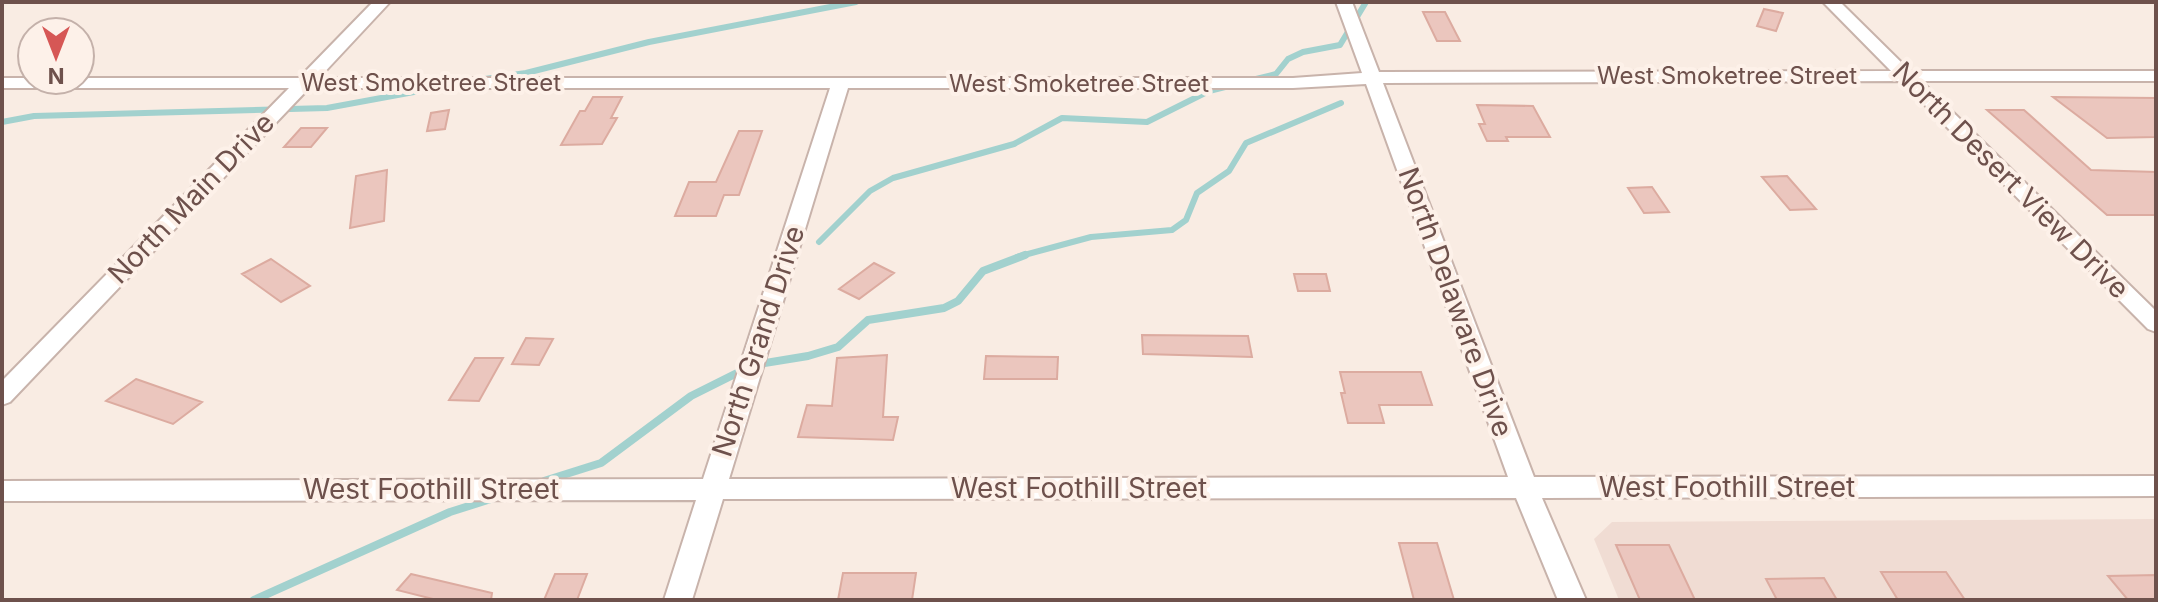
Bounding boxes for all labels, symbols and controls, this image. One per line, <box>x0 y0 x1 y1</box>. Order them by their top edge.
north arrow <box>16 16 96 96</box>
street label: North Desert View Drive <box>1886 55 2136 305</box>
street label: West Smoketree Street <box>1597 61 1857 90</box>
text: N <box>48 63 64 89</box>
street label: West Smoketree Street <box>301 68 561 97</box>
street label: West Smoketree Street <box>949 69 1209 98</box>
street label: North Main Drive <box>101 106 281 290</box>
street label: North Delaware Drive <box>1391 163 1521 441</box>
street label: North Grand Drive <box>705 221 811 461</box>
street label: West Foothill Street <box>1599 470 1855 504</box>
street label: West Foothill Street <box>951 471 1207 505</box>
street label: West Foothill Street <box>303 472 559 506</box>

